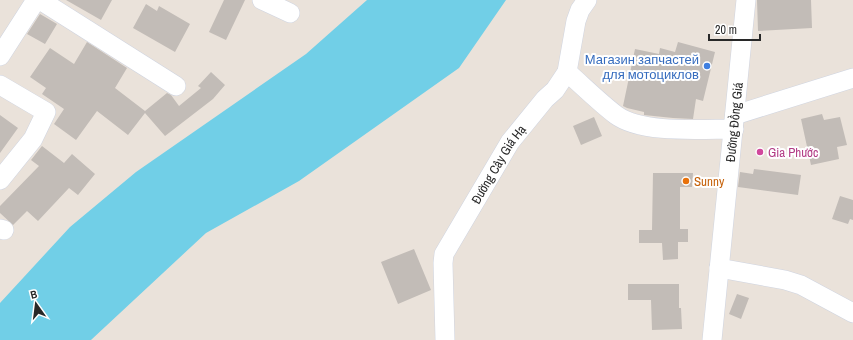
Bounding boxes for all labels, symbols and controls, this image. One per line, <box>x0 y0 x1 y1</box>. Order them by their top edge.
scale bar <box>709 16 760 42</box>
text: 20 m <box>715 22 737 38</box>
place label: Магазин запчастей для мотоциклов <box>585 51 699 83</box>
marker: Магазин запчастей для мотоциклов <box>702 61 712 71</box>
street label: Đường Đồng Giá <box>721 81 746 163</box>
street label: Đường Cây Giá Hạ <box>467 121 529 207</box>
place label: Gia Phước <box>768 144 818 161</box>
marker: Gia Phước <box>755 147 765 157</box>
place label: Sunny <box>694 173 725 190</box>
marker: Sunny <box>681 176 691 186</box>
north arrow <box>16 284 56 324</box>
text: B <box>29 287 39 302</box>

